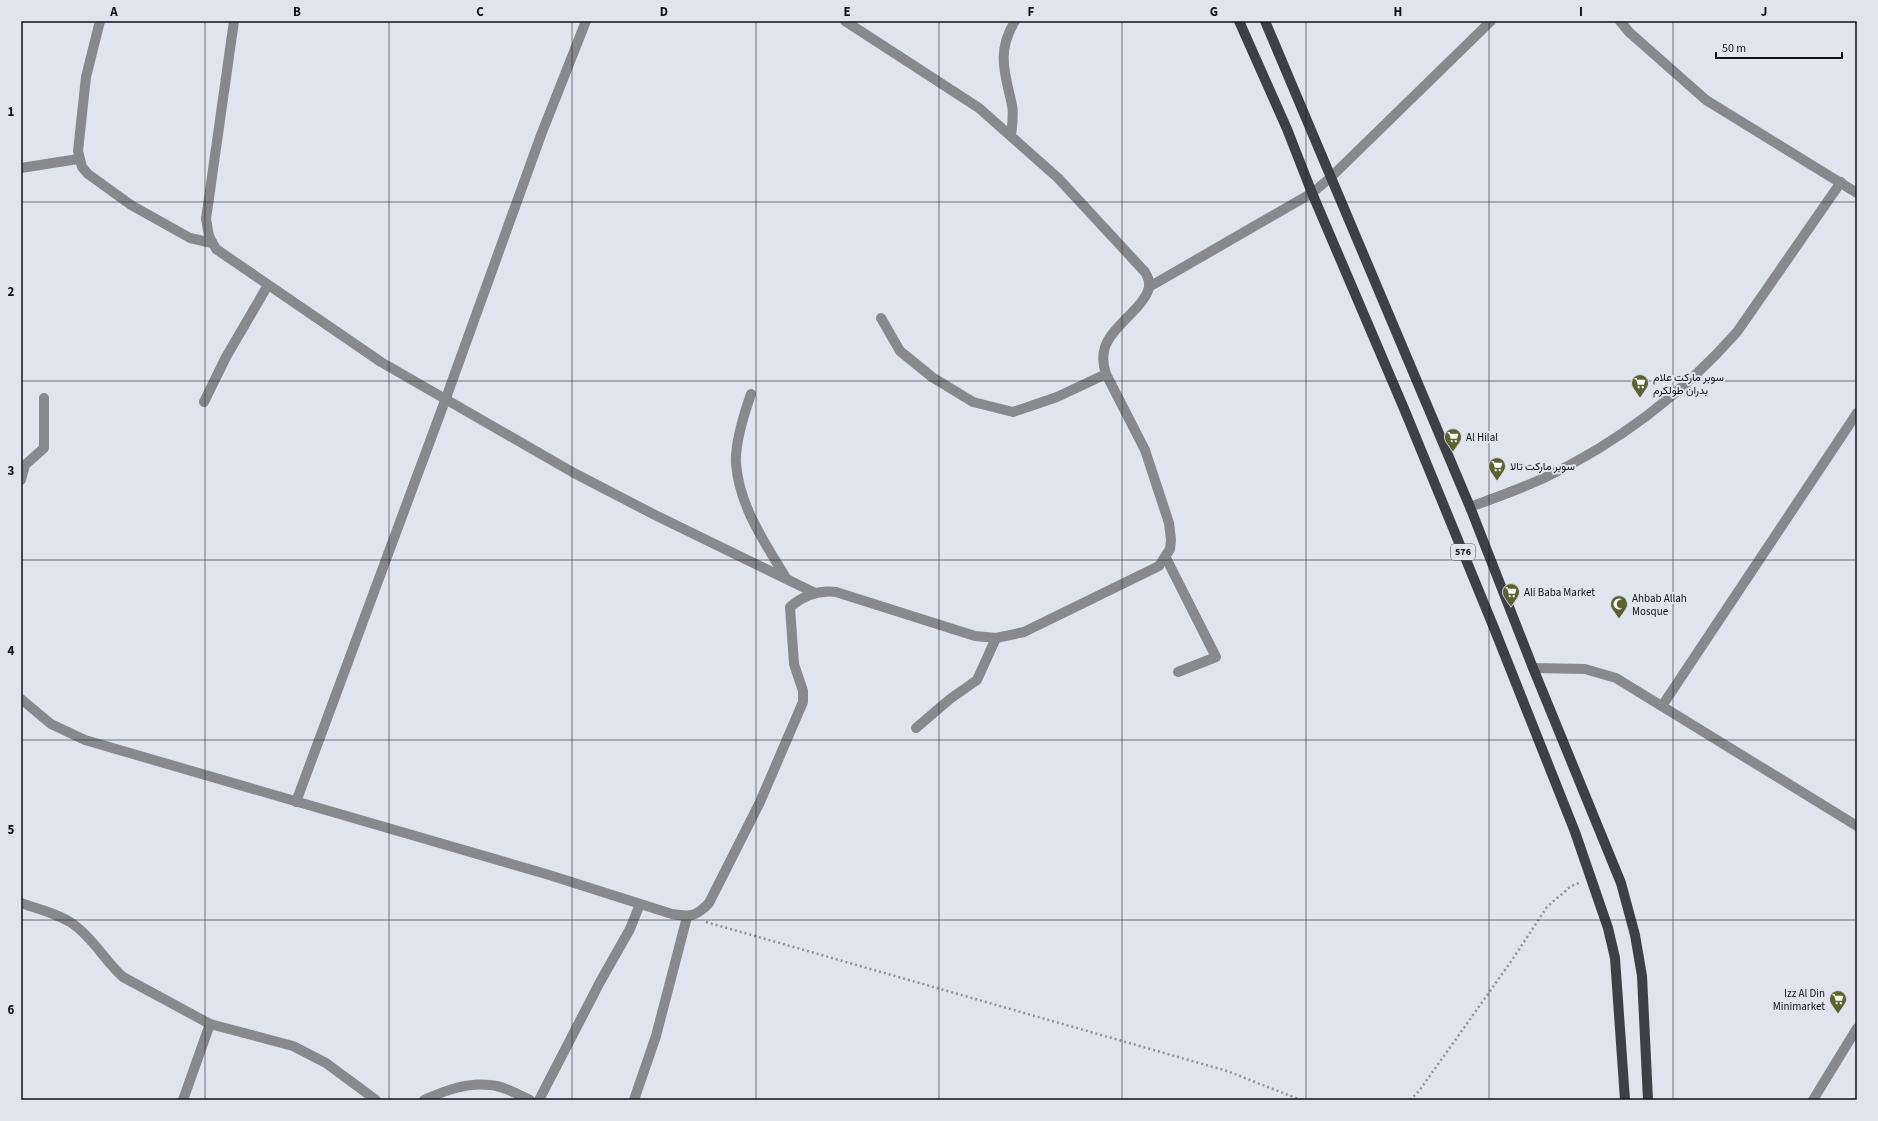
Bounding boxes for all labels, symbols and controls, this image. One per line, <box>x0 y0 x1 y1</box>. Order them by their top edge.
text: A <box>109 3 118 21</box>
text: B <box>293 3 301 21</box>
text: C <box>476 3 484 21</box>
text: D <box>660 3 668 21</box>
text: E <box>843 3 851 21</box>
text: F <box>1028 3 1035 21</box>
text: G <box>1210 3 1218 21</box>
text: H <box>1394 3 1402 21</box>
text: I <box>1579 3 1583 21</box>
text: J <box>1761 3 1767 21</box>
scale bar <box>1716 34 1842 60</box>
text: 50 m <box>1722 40 1746 57</box>
text: 1 <box>8 103 15 121</box>
text: 2 <box>8 283 15 301</box>
place label: سوبر ماركت علام بدران طولكرم <box>1653 370 1724 398</box>
supermarket icon: سوبر ماركت علام بدران طولكرم <box>1630 373 1650 398</box>
supermarket icon: Al Hilal <box>1443 427 1463 452</box>
place label: Al Hilal <box>1466 430 1498 445</box>
supermarket icon: سوبر ماركت تالا <box>1487 456 1507 481</box>
place label: سوبر ماركت تالا <box>1510 459 1575 474</box>
text: 3 <box>8 462 15 480</box>
road number: 576 <box>1451 544 1475 560</box>
supermarket icon: Ali Baba Market <box>1501 582 1521 607</box>
place label: Ali Baba Market <box>1524 585 1595 600</box>
place label: Ahbab Allah Mosque <box>1632 591 1687 619</box>
mosque icon: Ahbab Allah Mosque <box>1609 594 1629 619</box>
text: 4 <box>8 642 15 660</box>
text: 5 <box>8 821 15 839</box>
place label: Izz Al Din Minimarket <box>1773 986 1825 1014</box>
supermarket icon: Izz Al Din Minimarket <box>1828 989 1848 1014</box>
text: 6 <box>8 1001 15 1019</box>

